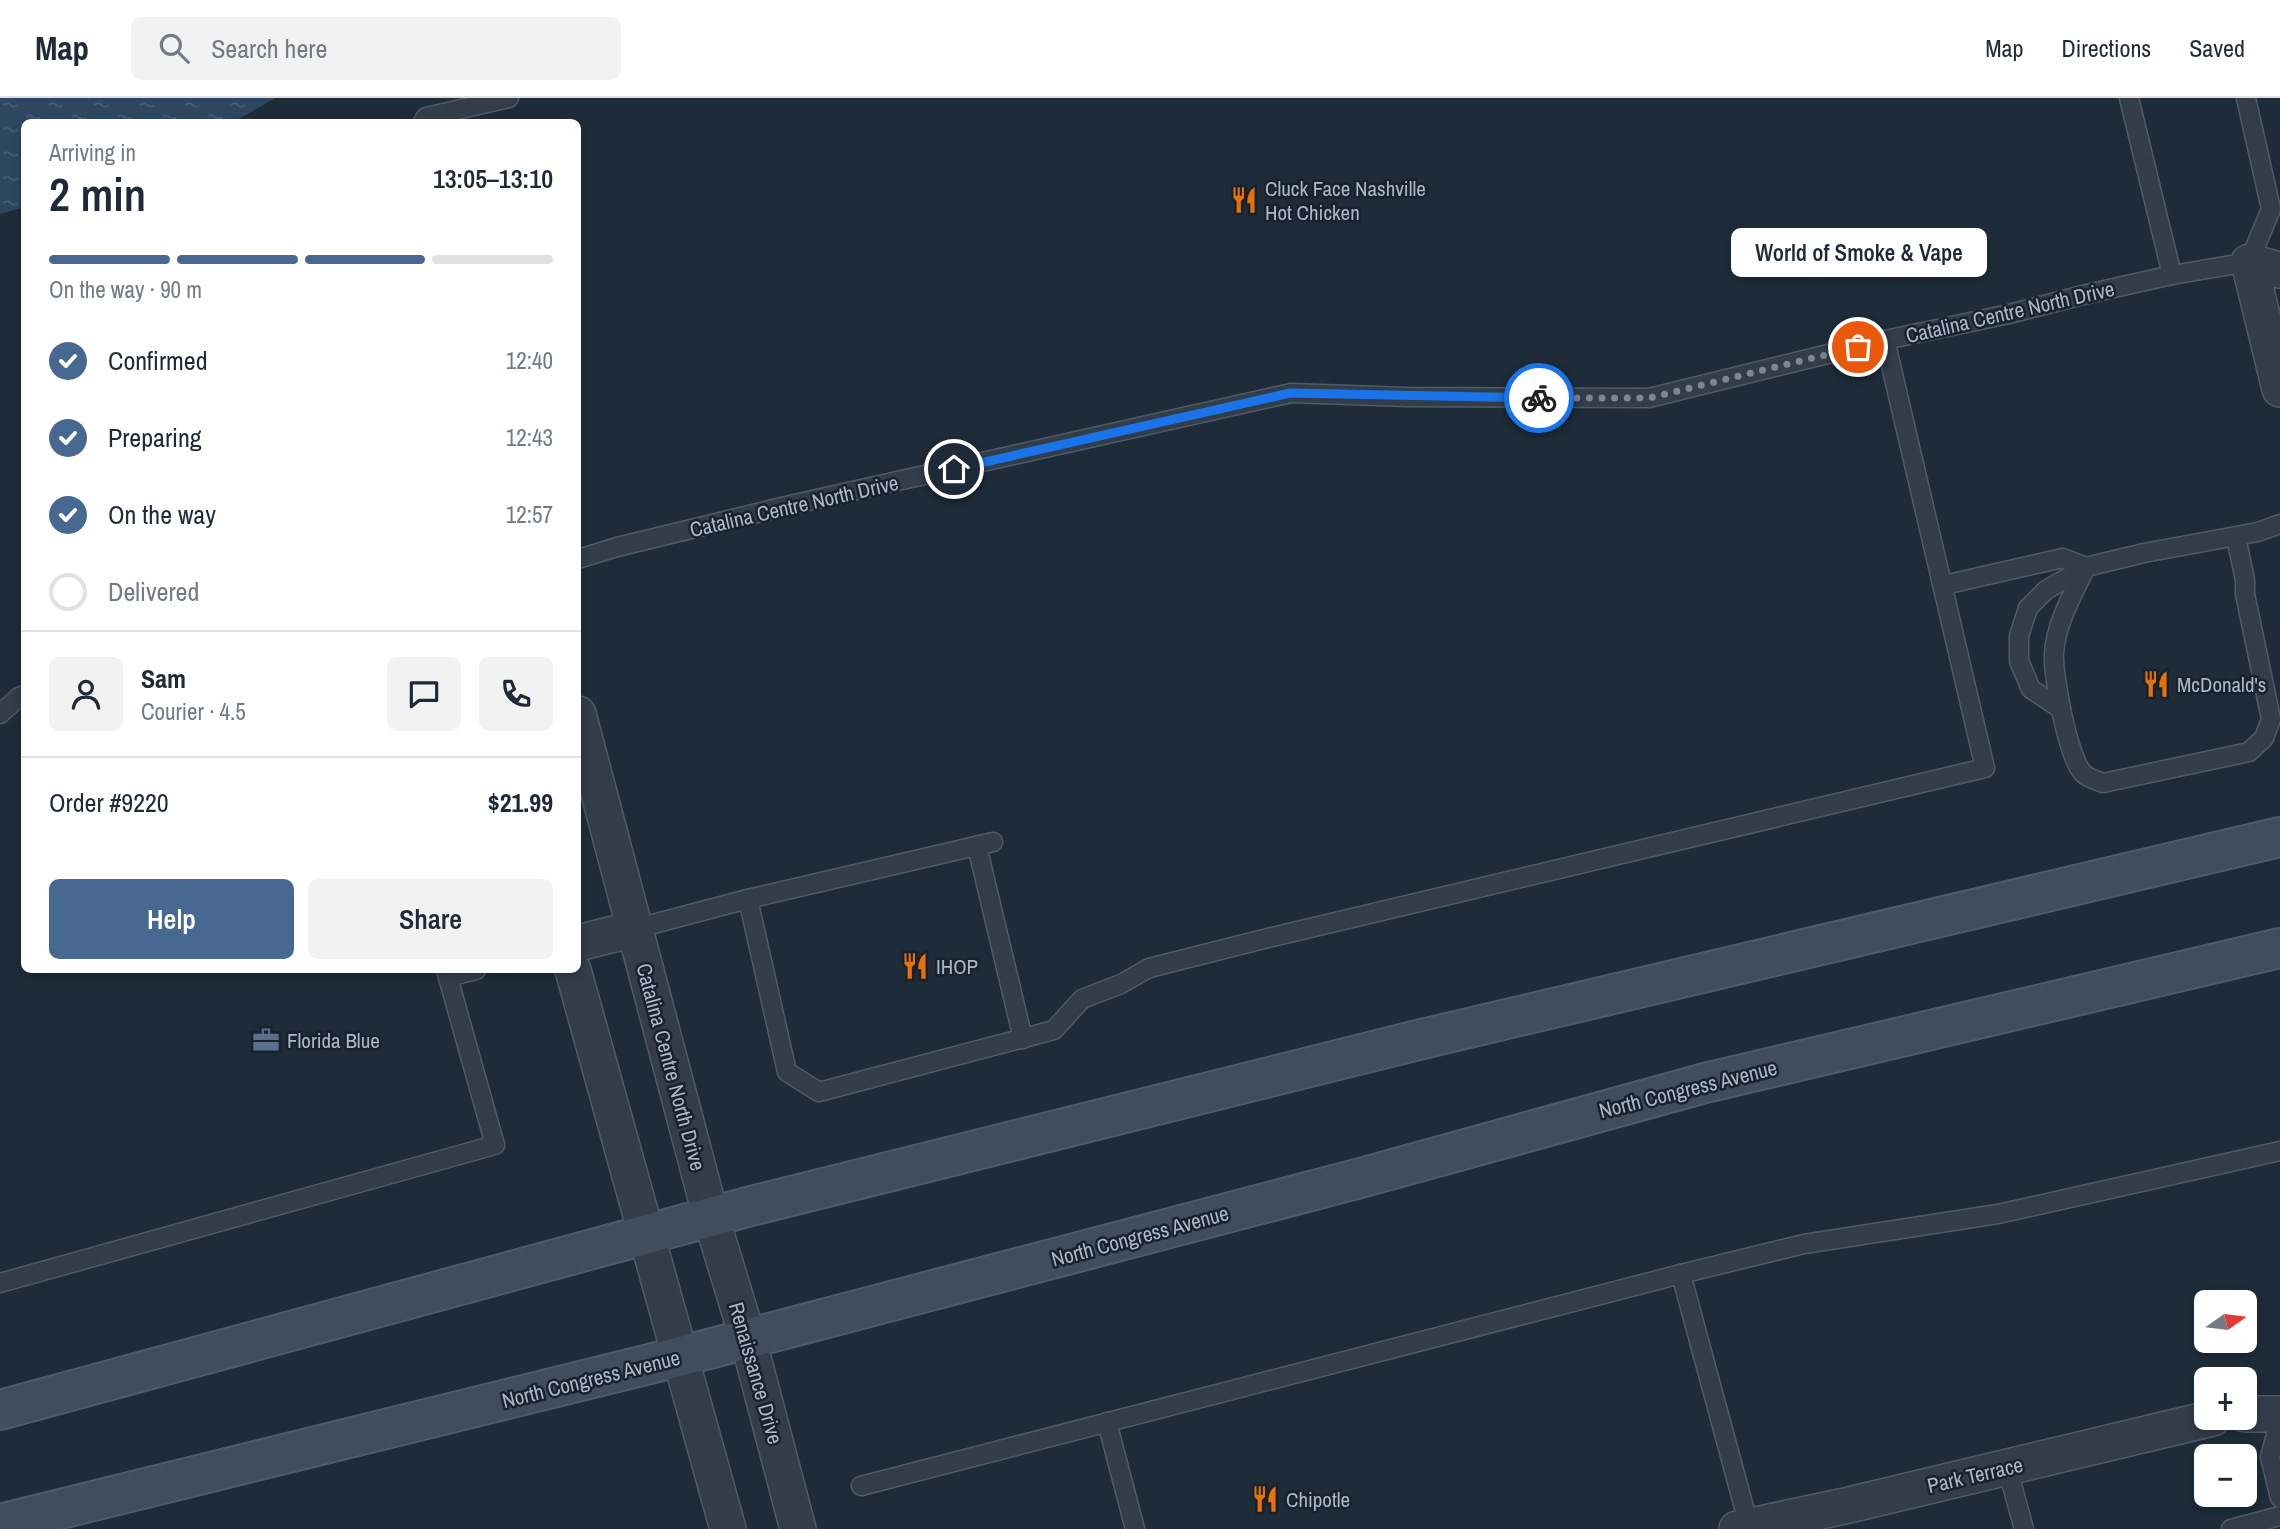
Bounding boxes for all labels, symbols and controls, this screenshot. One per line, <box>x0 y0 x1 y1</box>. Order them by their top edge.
search box <box>131 17 621 80</box>
text: Map <box>35 26 89 70</box>
icon: search <box>155 29 193 67</box>
text: Search here <box>211 31 327 66</box>
text: Map <box>1985 32 2023 64</box>
text: Directions <box>2061 32 2151 64</box>
text: Saved <box>2189 32 2245 64</box>
text: Arriving in <box>49 137 136 168</box>
text: 13:05–13:10 <box>433 161 553 196</box>
text: 2 min <box>49 163 146 225</box>
place label: Cluck Face Nashville Hot Chicken <box>1265 174 1426 227</box>
restaurant icon: Cluck Face Nashville Hot Chicken <box>1229 185 1259 215</box>
callout: World of Smoke & Vape <box>1730 228 1986 277</box>
text: World of Smoke & Vape <box>1755 237 1963 268</box>
text: On the way · 90 m <box>49 274 202 305</box>
street label: Catalina Centre North Drive <box>1903 274 2117 350</box>
pin <box>1828 317 1888 377</box>
icon: bag <box>1839 328 1877 366</box>
icon: check <box>49 342 87 380</box>
text: Confirmed <box>108 343 208 378</box>
text: 12:40 <box>506 345 553 376</box>
courier <box>1504 363 1574 433</box>
icon: bike <box>1520 379 1558 417</box>
icon: check <box>49 419 87 457</box>
text: Preparing <box>108 420 202 455</box>
text: 12:43 <box>506 422 553 453</box>
pin <box>924 439 984 499</box>
icon: home <box>935 450 973 488</box>
street label: Catalina Centre North Drive <box>687 468 901 544</box>
icon: check <box>49 496 87 534</box>
text: On the way <box>108 497 216 532</box>
text: 12:57 <box>506 499 553 530</box>
text: Delivered <box>108 574 199 609</box>
button: person <box>49 657 123 731</box>
button: chat <box>387 657 461 731</box>
button: phone <box>479 657 553 731</box>
text: Sam <box>141 661 186 696</box>
restaurant icon: McDonald's <box>2141 669 2171 699</box>
place label: McDonald's <box>2177 670 2266 699</box>
text: Courier · 4.5 <box>141 696 246 727</box>
text: Order #9220 <box>49 785 169 820</box>
text: $21.99 <box>488 785 553 820</box>
button: Help <box>49 879 294 959</box>
button: Share <box>308 879 553 959</box>
restaurant icon: IHOP <box>900 951 930 981</box>
place label: IHOP <box>936 952 978 981</box>
street label: Catalina Centre North Drive <box>629 960 713 1174</box>
office icon: Florida Blue <box>251 1025 281 1055</box>
place label: Florida Blue <box>287 1026 380 1055</box>
street label: North Congress Avenue <box>1596 1053 1780 1125</box>
street label: North Congress Avenue <box>1048 1198 1232 1274</box>
north arrow <box>2194 1290 2258 1353</box>
map controls <box>2194 1290 2257 1507</box>
street label: Renaissance Drive <box>722 1299 790 1447</box>
street label: North Congress Avenue <box>499 1343 683 1415</box>
button: + <box>2194 1367 2257 1430</box>
button: − <box>2194 1444 2257 1507</box>
street label: Park Terrace <box>1924 1450 2026 1500</box>
restaurant icon: Chipotle <box>1250 1484 1280 1514</box>
place label: Chipotle <box>1286 1485 1350 1514</box>

